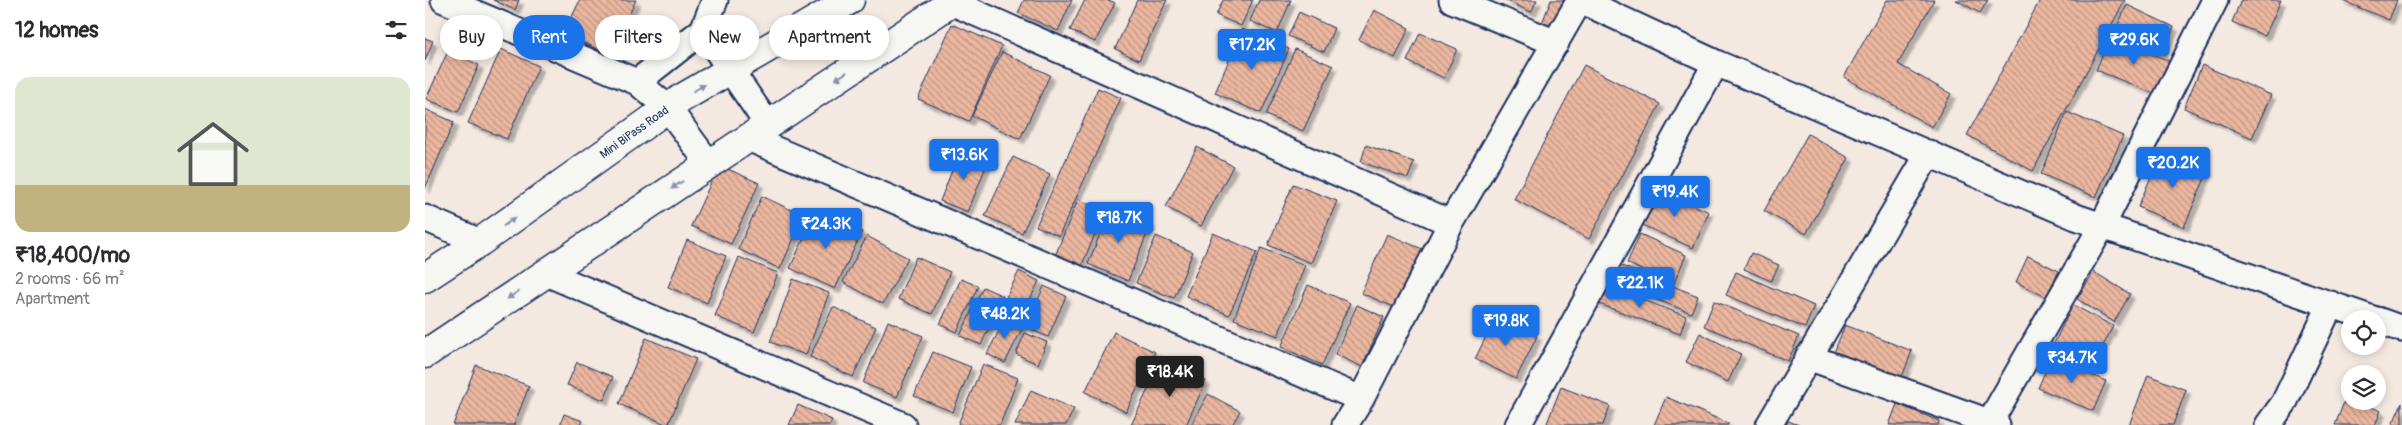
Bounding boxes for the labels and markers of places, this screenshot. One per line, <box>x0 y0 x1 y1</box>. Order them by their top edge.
pin: ₹29.6K <box>2093 23 2175 66</box>
pin: ₹17.2K <box>1211 28 1293 71</box>
pin: ₹13.6K <box>923 138 1005 181</box>
pin: ₹20.2K <box>2132 146 2214 189</box>
pin: ₹19.4K <box>1634 176 1716 218</box>
pin: ₹18.7K <box>1078 202 1160 244</box>
pin: ₹24.3K <box>785 208 867 250</box>
pin: ₹22.1K <box>1599 266 1681 309</box>
pin: ₹48.2K <box>964 298 1046 340</box>
pin: ₹19.8K <box>1465 304 1547 347</box>
pin: ₹34.7K <box>2031 342 2113 384</box>
pin: ₹18.4K <box>1129 356 1211 398</box>

